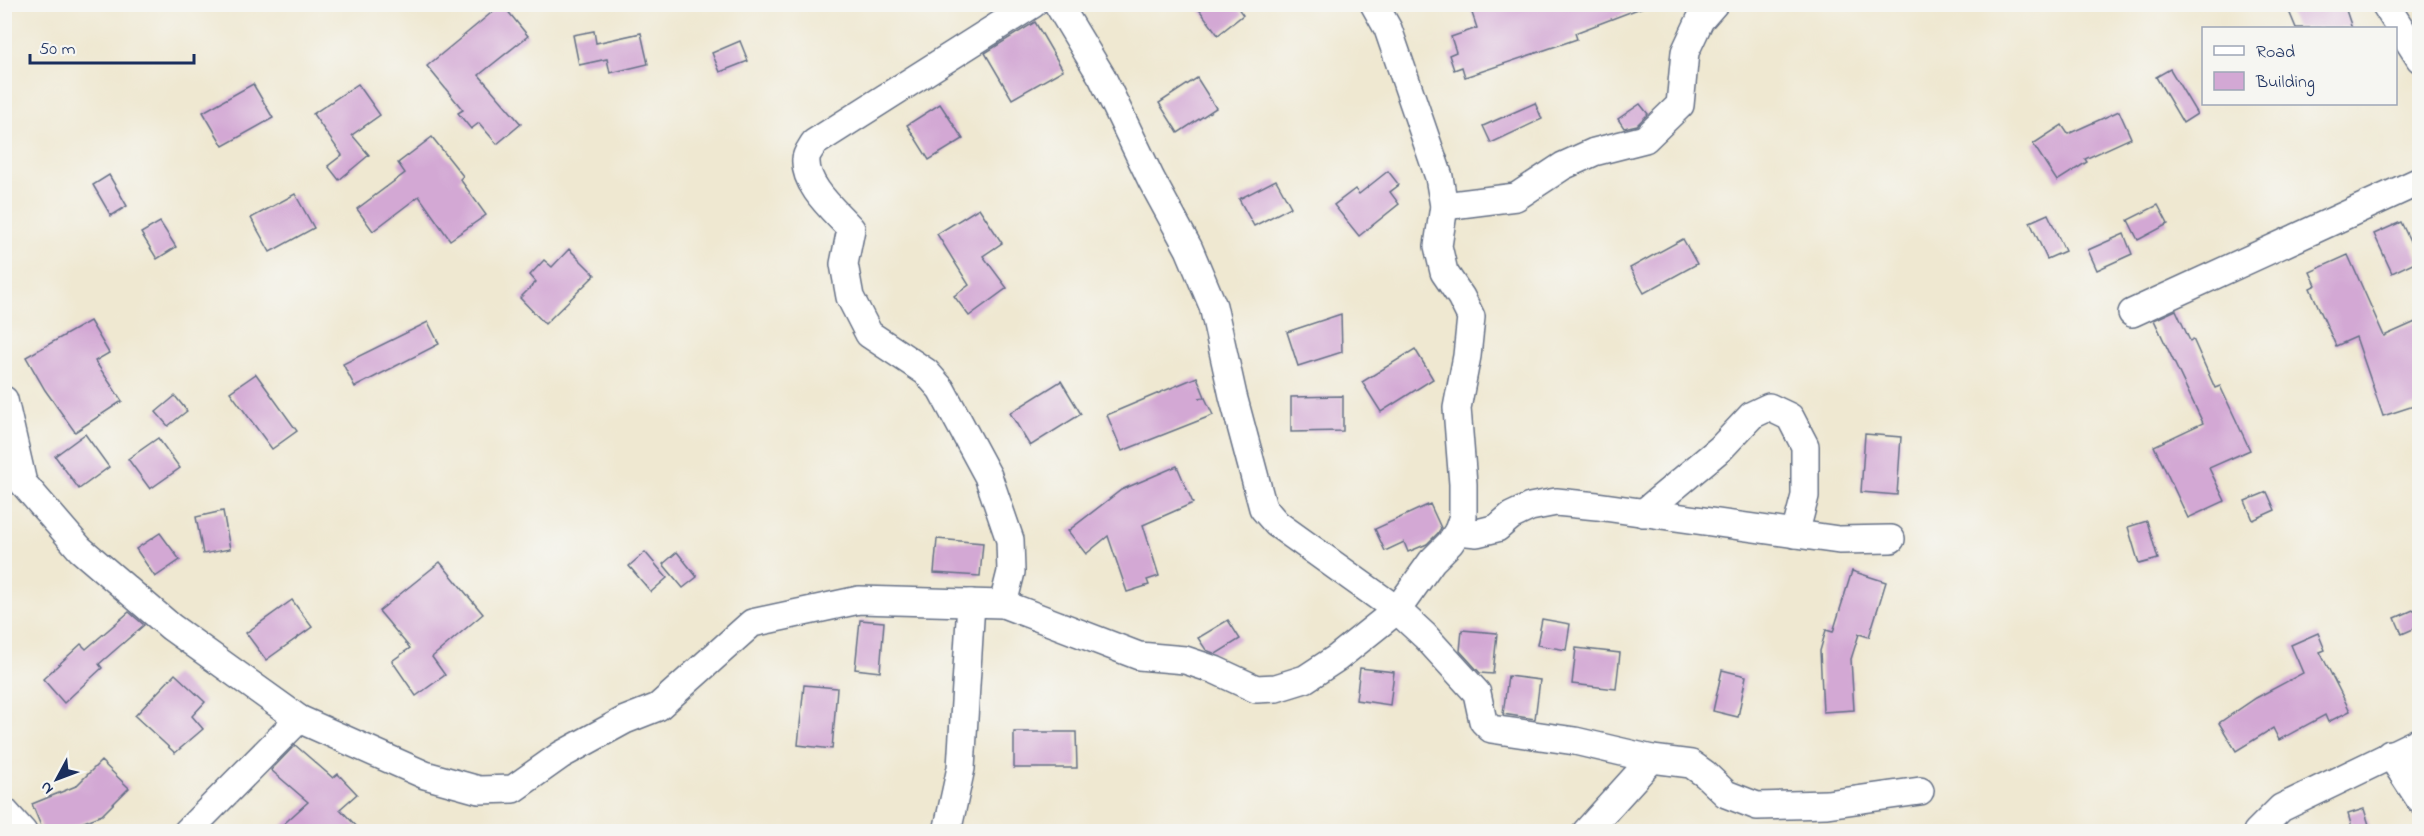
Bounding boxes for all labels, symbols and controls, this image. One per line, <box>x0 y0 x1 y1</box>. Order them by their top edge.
scale bar <box>30 27 194 65</box>
legend <box>2202 27 2397 105</box>
text: 50 m <box>39 37 76 63</box>
text: Road <box>2256 40 2295 66</box>
text: Building <box>2255 70 2315 97</box>
north arrow <box>27 749 87 809</box>
text: N <box>34 775 60 799</box>

